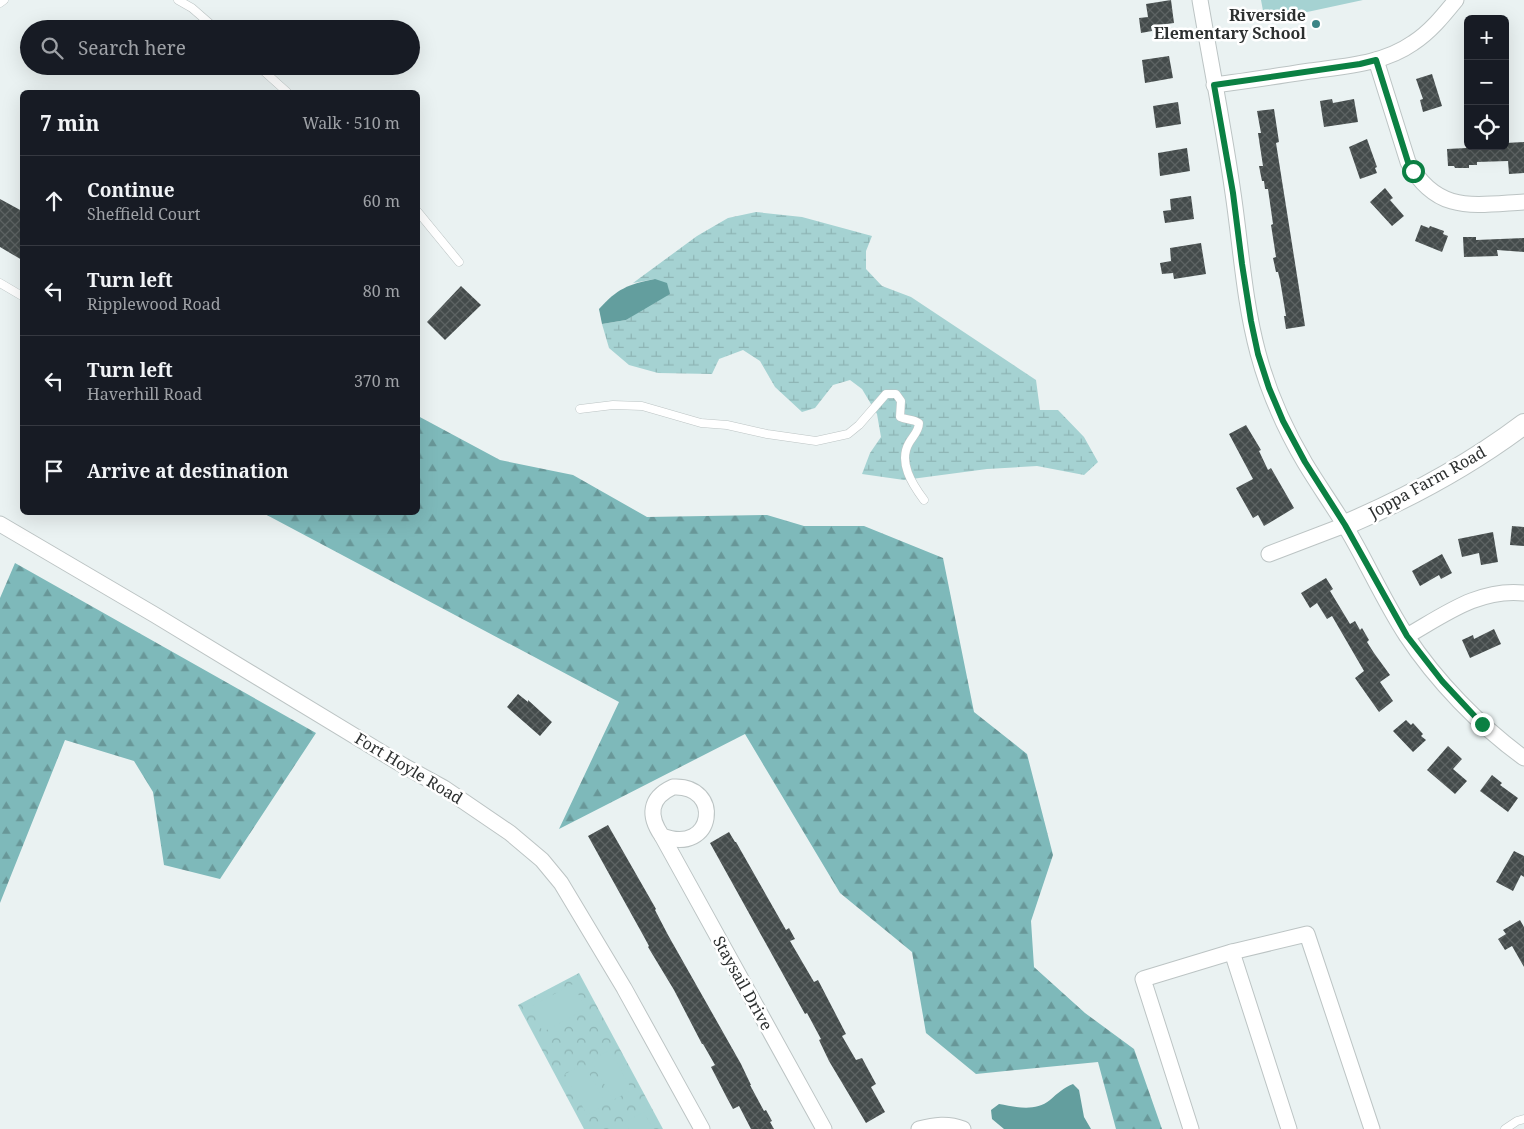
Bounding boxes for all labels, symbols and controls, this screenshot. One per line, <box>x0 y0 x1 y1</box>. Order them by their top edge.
place label: Riverside Elementary School <box>1154 4 1306 44</box>
map controls <box>1464 15 1509 150</box>
button: + <box>1464 15 1509 60</box>
marker: Riverside Elementary School <box>1310 18 1322 30</box>
search box <box>20 20 420 75</box>
icon: search <box>38 34 66 62</box>
text: Search here <box>78 35 186 61</box>
button: − <box>1464 60 1509 105</box>
button: locate <box>1464 105 1509 150</box>
text: 7 min <box>40 109 99 137</box>
text: Walk · 510 m <box>303 112 400 134</box>
route start <box>1402 160 1425 183</box>
text: Continue <box>87 177 175 203</box>
icon: ahead <box>40 187 68 215</box>
text: 60 m <box>363 190 400 212</box>
text: Sheffield Court <box>87 203 200 225</box>
text: Turn left <box>87 267 173 293</box>
icon: left <box>40 277 68 305</box>
text: 80 m <box>363 280 400 302</box>
text: Ripplewood Road <box>87 293 221 315</box>
text: Turn left <box>87 357 173 383</box>
icon: left <box>40 367 68 395</box>
text: 370 m <box>354 370 400 392</box>
text: Haverhill Road <box>87 383 202 405</box>
street label: Joppa Farm Road <box>1364 441 1490 524</box>
icon: arrive <box>40 457 68 485</box>
text: Arrive at destination <box>87 458 289 484</box>
route end <box>1471 713 1494 736</box>
street label: Fort Hoyle Road <box>351 727 467 809</box>
street label: Staysail Drive <box>708 932 778 1034</box>

